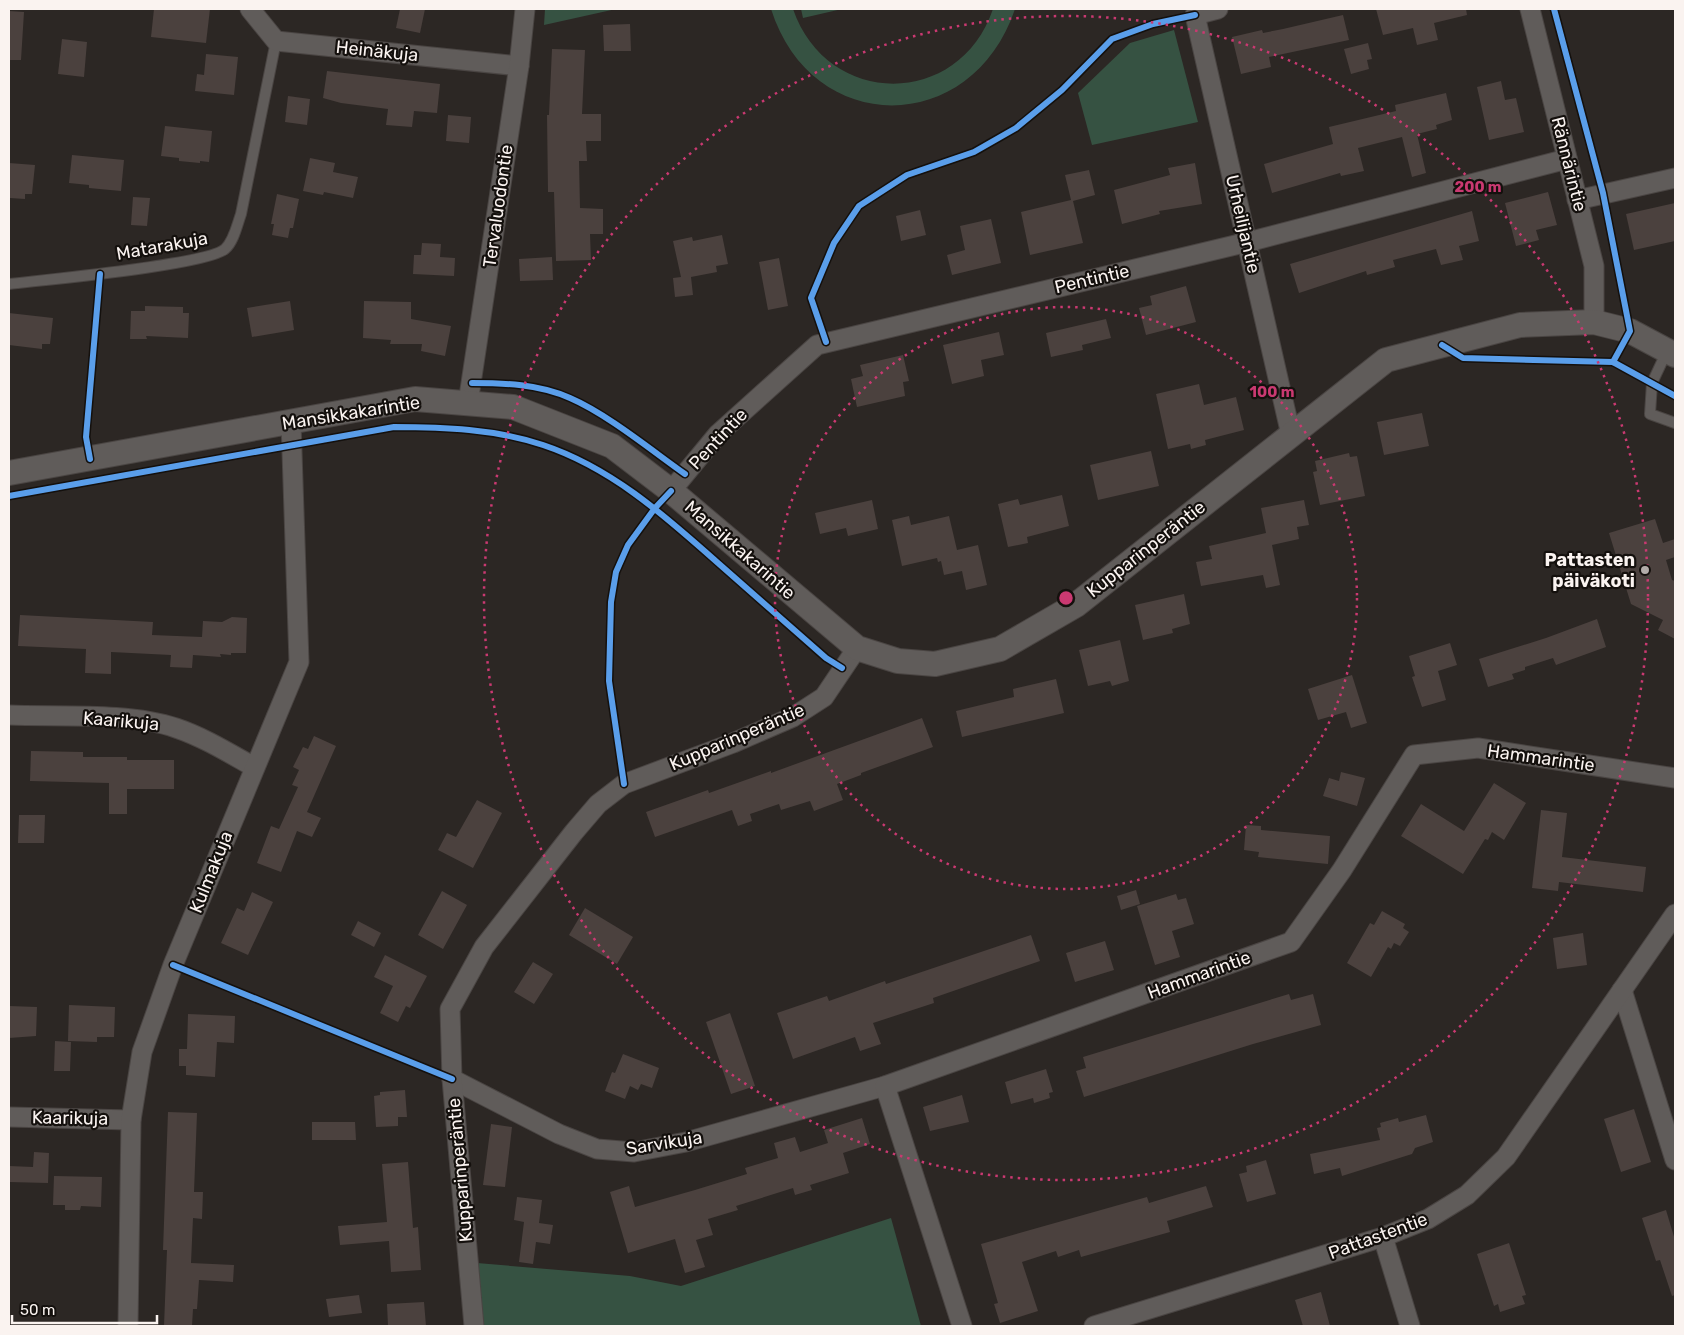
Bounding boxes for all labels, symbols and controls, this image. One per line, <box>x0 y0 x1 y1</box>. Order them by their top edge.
street label: Heinäkuja <box>335 36 419 66</box>
street label: Rännärintie <box>1547 114 1591 214</box>
street label: Tervaluodontie <box>478 143 518 269</box>
street label: Urheilijantie <box>1221 173 1265 275</box>
text: 200 m <box>1454 178 1502 196</box>
street label: Matarakuja <box>115 227 209 265</box>
street label: Pentintie <box>1053 260 1131 298</box>
text: 100 m <box>1250 383 1294 401</box>
street label: Mansikkakarintie <box>280 391 422 435</box>
street label: Pentintie <box>684 404 752 474</box>
street label: Mansikkakarintie <box>680 496 800 604</box>
street label: Kupparinperäntie <box>1082 496 1210 602</box>
place label: Pattasten päiväkoti <box>1544 549 1635 592</box>
marker: Pattasten päiväkoti <box>1639 564 1651 576</box>
centre of rings <box>1057 589 1075 607</box>
street label: Kupparinperäntie <box>666 699 808 775</box>
street label: Kaarikuja <box>82 707 160 735</box>
street label: Hammarintie <box>1486 740 1596 776</box>
street label: Kulmakuja <box>185 828 237 916</box>
street label: Hammarintie <box>1144 946 1254 1004</box>
street label: Kupparinperäntie <box>443 1097 477 1243</box>
street label: Kaarikuja <box>32 1106 108 1130</box>
street label: Sarvikuja <box>624 1126 704 1160</box>
street label: Pattastentie <box>1325 1208 1431 1264</box>
scale bar <box>12 1292 158 1324</box>
text: 50 m <box>20 1301 55 1319</box>

